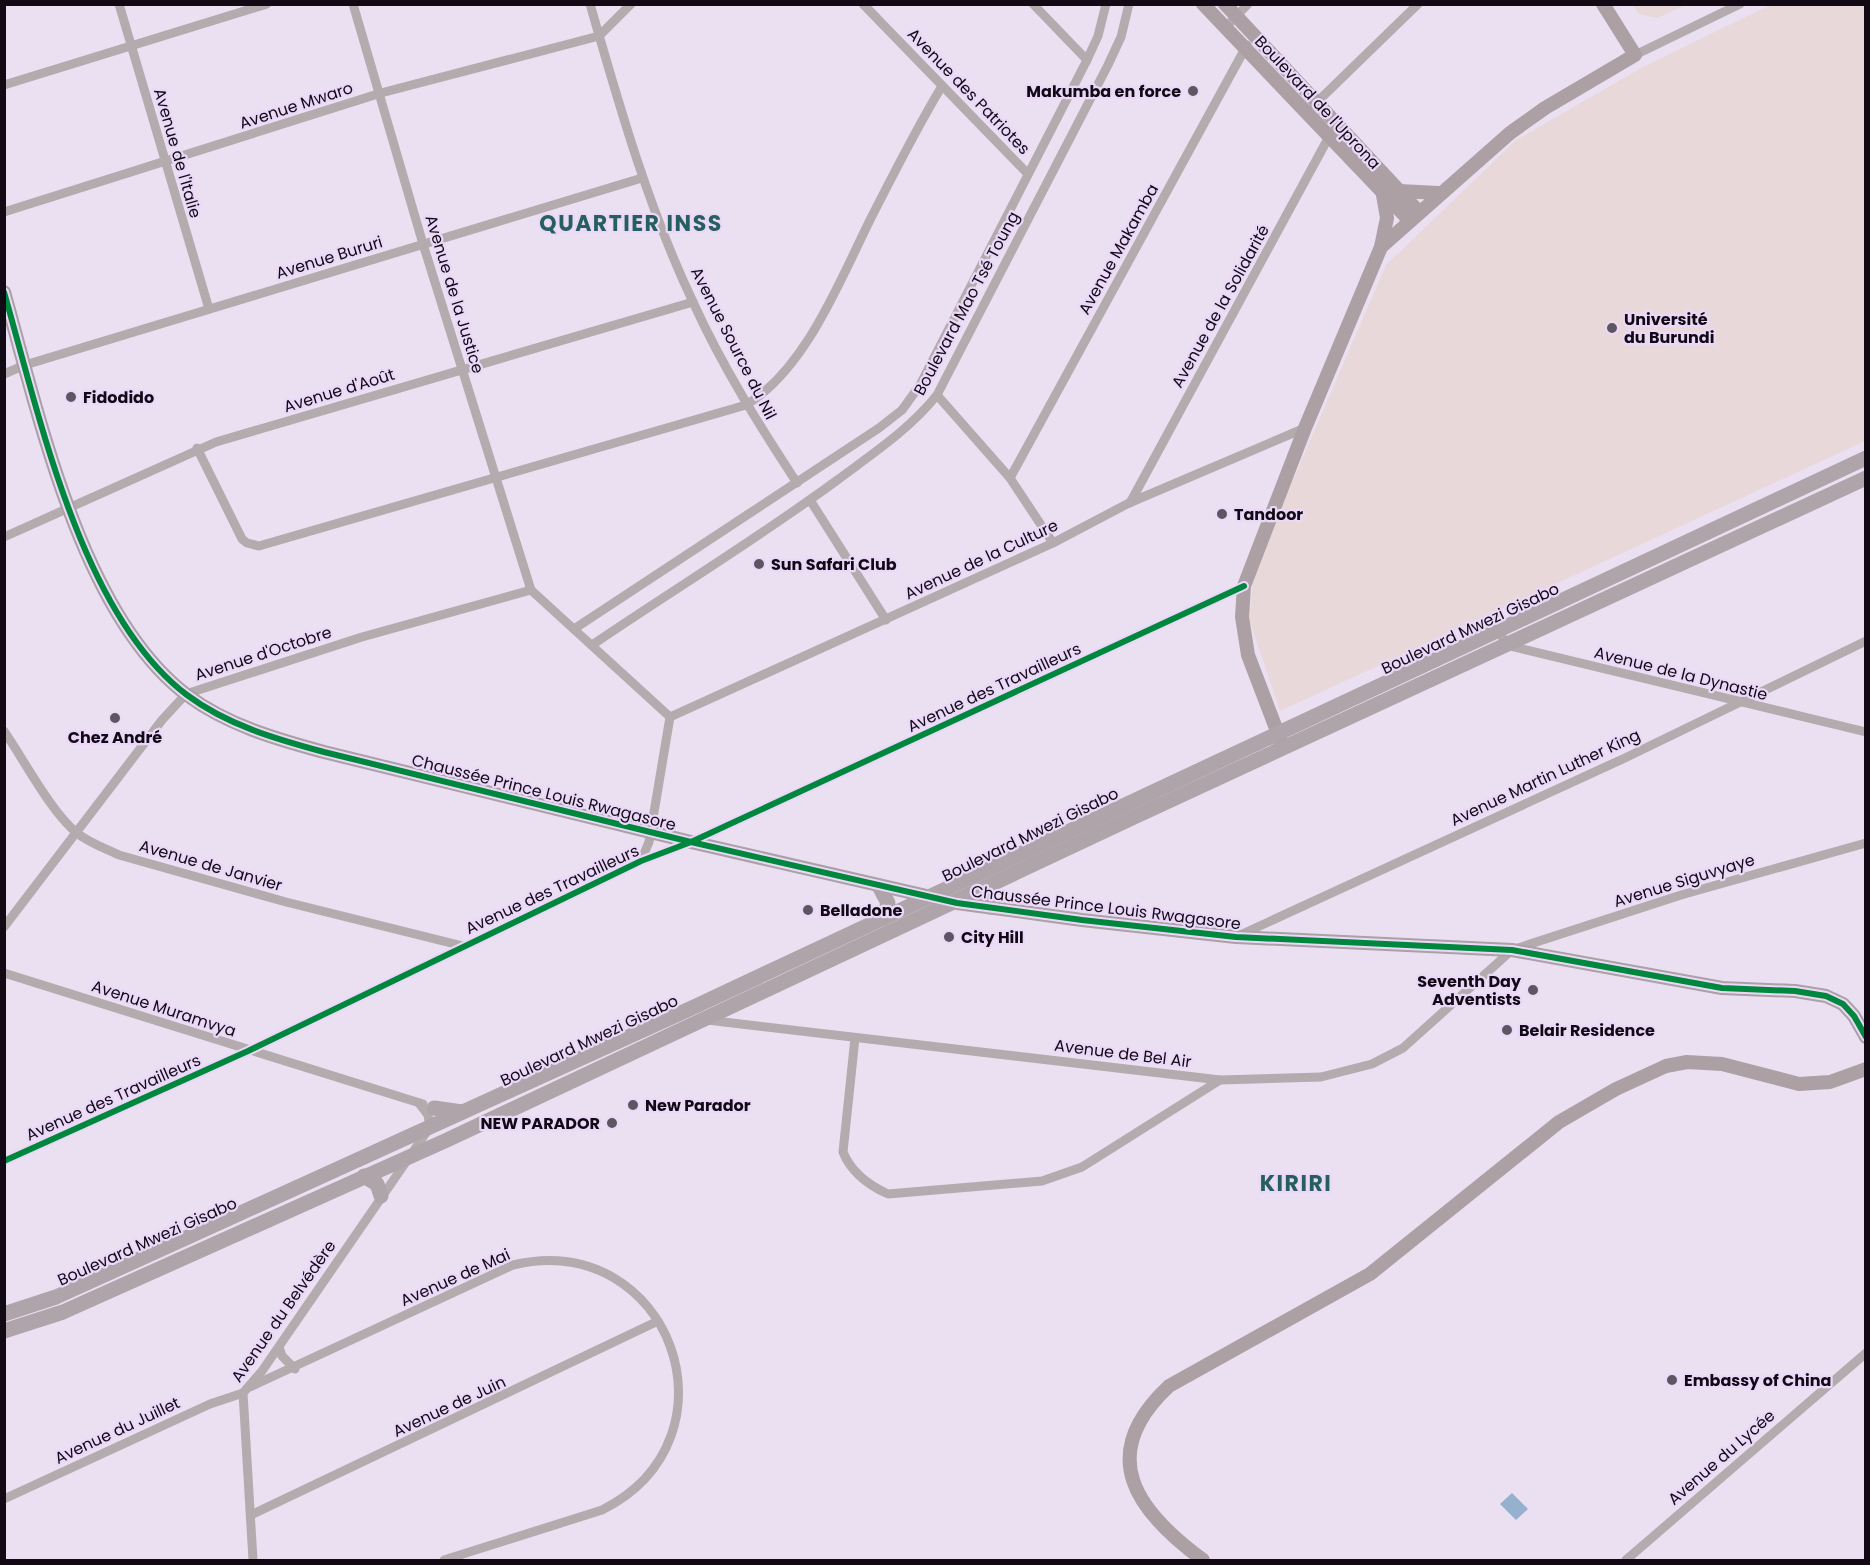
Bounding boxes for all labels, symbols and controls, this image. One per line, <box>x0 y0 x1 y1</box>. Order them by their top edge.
street label: Avenue des Patriotes <box>902 23 1035 160</box>
street label: Boulevard de l'Uprona <box>1249 30 1386 174</box>
street label: Avenue Mwaro <box>236 76 356 135</box>
place label: Makumba en force <box>1026 80 1181 103</box>
marker: Makumba en force <box>1186 84 1200 98</box>
street label: Avenue de l'Italie <box>148 85 207 221</box>
street label: Avenue Makamba <box>1073 180 1164 319</box>
street label: Boulevard Mao Tsé Toung <box>908 207 1025 399</box>
district label: QUARTIER INSS <box>539 208 723 239</box>
street label: Avenue de la Justice <box>419 212 490 376</box>
street label: Avenue de la Solidarité <box>1166 220 1275 392</box>
street label: Avenue Bururi <box>273 230 385 285</box>
street label: Avenue Source du Nil <box>685 263 782 424</box>
place label: Université du Burundi <box>1624 308 1714 349</box>
marker: Université du Burundi <box>1605 321 1619 335</box>
street label: Avenue d'Août <box>281 363 398 418</box>
place label: Fidodido <box>83 386 154 409</box>
marker: Fidodido <box>64 390 78 404</box>
place label: Tandoor <box>1234 503 1303 526</box>
marker: Tandoor <box>1215 507 1229 521</box>
street label: Avenue de la Culture <box>901 514 1062 605</box>
place label: Sun Safari Club <box>771 553 897 576</box>
marker: Sun Safari Club <box>752 557 766 571</box>
street label: Boulevard Mwezi Gisabo <box>1377 577 1563 680</box>
street label: Avenue d'Octobre <box>192 620 335 686</box>
street label: Avenue des Travailleurs <box>904 637 1085 738</box>
street label: Avenue de la Dynastie <box>1592 641 1770 706</box>
marker: Chez André <box>108 711 122 725</box>
street label: Avenue Martin Luther King <box>1446 723 1644 832</box>
place label: Chez André <box>68 726 162 749</box>
street label: Chaussée Prince Louis Rwagasore <box>409 748 678 837</box>
street label: Boulevard Mwezi Gisabo <box>938 782 1122 887</box>
street label: Avenue de Janvier <box>137 834 285 897</box>
street label: Avenue des Travailleurs <box>462 839 643 940</box>
street label: Avenue Siguvyaye <box>1611 848 1758 913</box>
street label: Chaussée Prince Louis Rwagasore <box>970 880 1242 935</box>
place label: Belladone <box>820 899 903 922</box>
marker: Belladone <box>801 903 815 917</box>
place label: City Hill <box>961 926 1024 949</box>
marker: City Hill <box>942 930 956 944</box>
place label: Seventh Day Adventists <box>1417 970 1522 1011</box>
street label: Avenue Muramvya <box>89 974 239 1043</box>
marker: Seventh Day Adventists <box>1526 983 1540 997</box>
street label: Boulevard Mwezi Gisabo <box>496 989 682 1092</box>
place label: Belair Residence <box>1519 1019 1655 1042</box>
marker: Belair Residence <box>1500 1023 1514 1037</box>
street label: Avenue de Bel Air <box>1053 1034 1193 1073</box>
street label: Avenue des Travailleurs <box>22 1048 204 1146</box>
place label: New Parador <box>645 1094 751 1117</box>
marker: New Parador <box>626 1098 640 1112</box>
place label: NEW PARADOR <box>480 1112 600 1135</box>
marker: NEW PARADOR <box>605 1116 619 1130</box>
district label: KIRIRI <box>1260 1168 1332 1199</box>
street label: Boulevard Mwezi Gisabo <box>54 1192 240 1291</box>
street label: Avenue du Belvédère <box>226 1235 341 1387</box>
street label: Avenue de Mai <box>397 1243 514 1312</box>
place label: Embassy of China <box>1684 1369 1831 1392</box>
street label: Avenue de Juin <box>389 1370 509 1443</box>
marker: Embassy of China <box>1665 1373 1679 1387</box>
street label: Avenue du Juillet <box>51 1391 184 1470</box>
street label: Avenue du Lycée <box>1663 1404 1780 1510</box>

